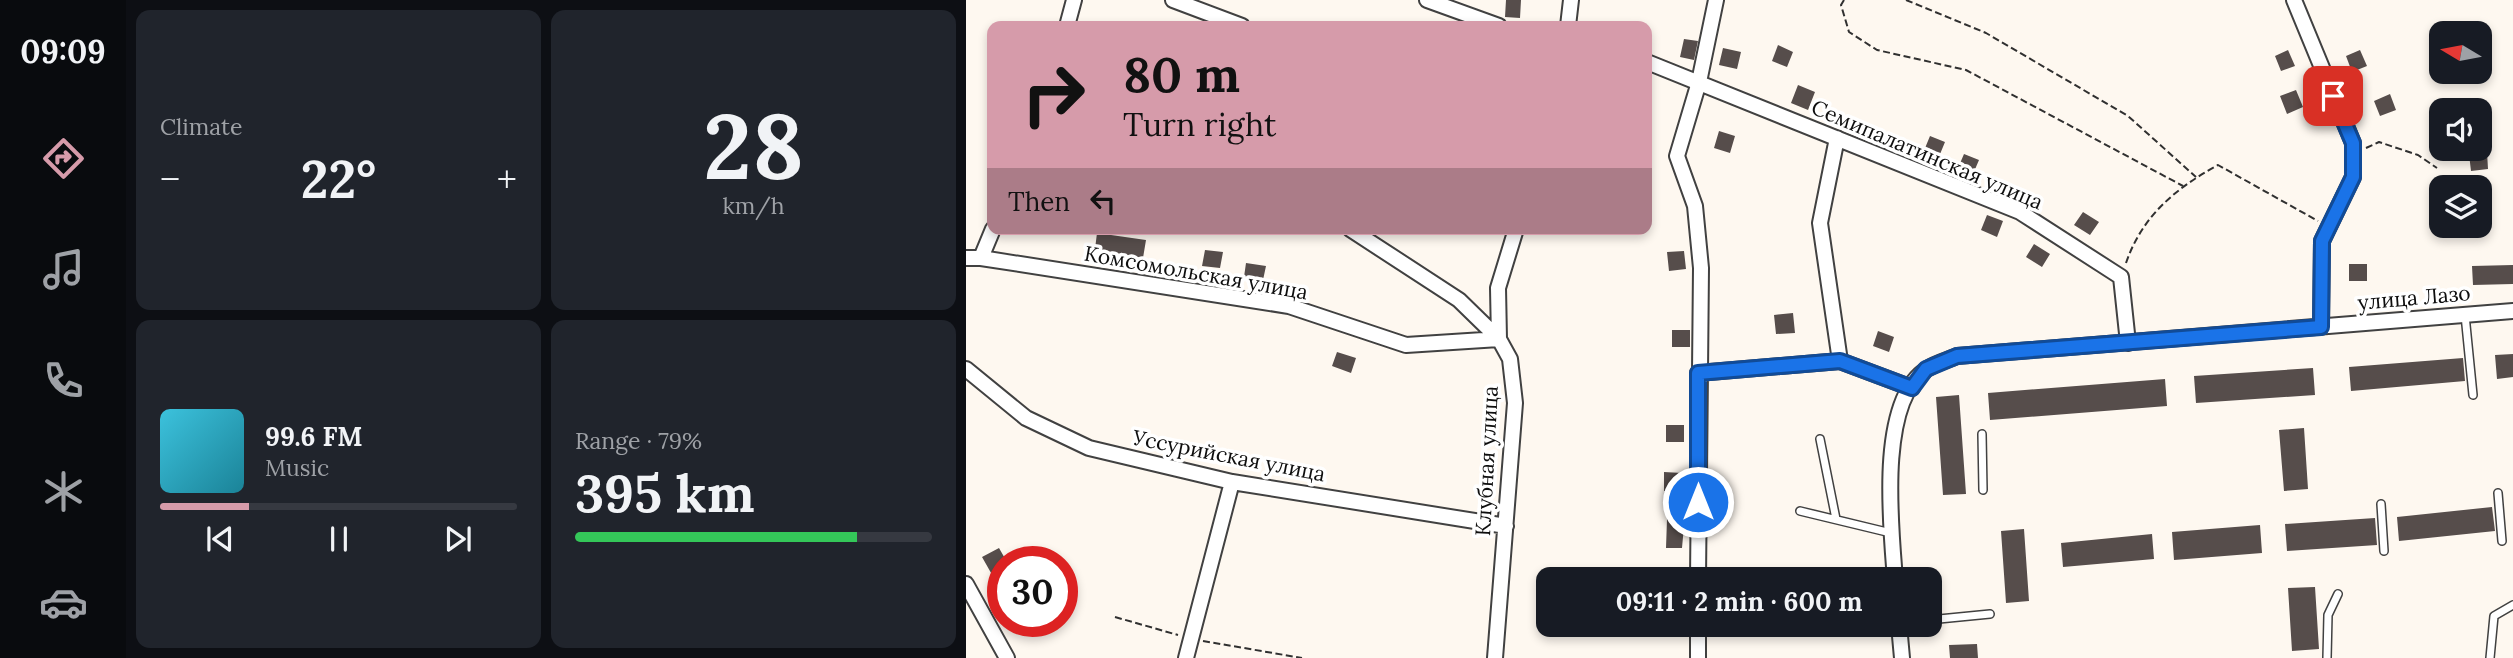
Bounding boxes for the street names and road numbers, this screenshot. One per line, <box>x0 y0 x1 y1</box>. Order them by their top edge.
street label: Семипалатинская улица <box>1807 93 2047 216</box>
street label: Комсомольская улица <box>1082 240 1310 306</box>
street label: улица Лазо <box>2356 279 2472 316</box>
street label: Клубная улица <box>1469 385 1504 537</box>
street label: Уссурийская улица <box>1130 423 1328 487</box>

